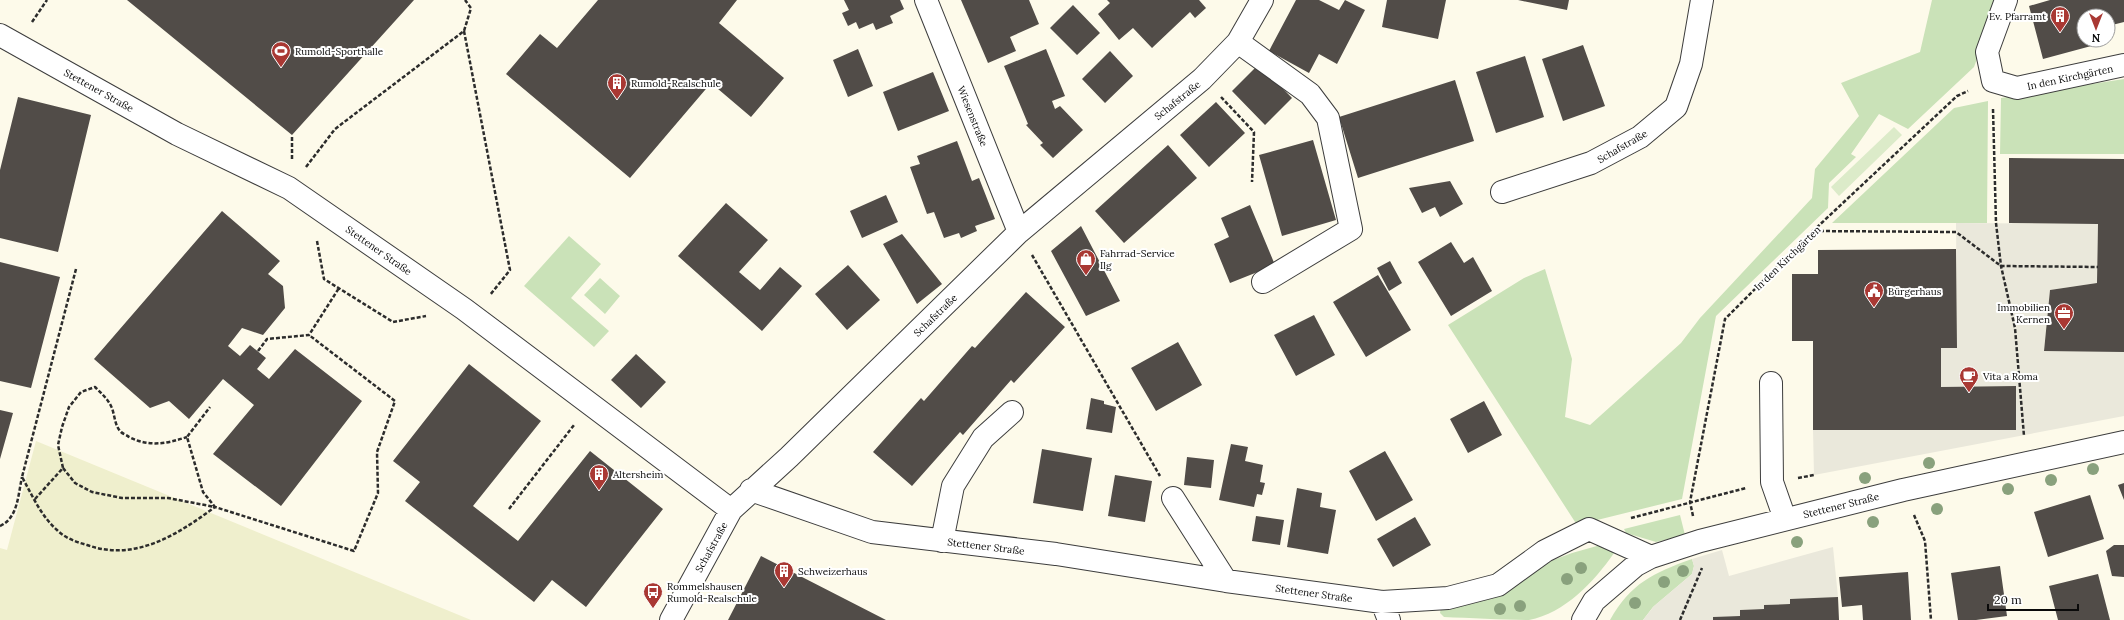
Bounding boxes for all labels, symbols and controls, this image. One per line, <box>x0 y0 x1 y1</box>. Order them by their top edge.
building icon: Ev. Pfarramt <box>2049 5 2071 33</box>
north arrow <box>2076 8 2116 48</box>
place label: Ev. Pfarramt <box>1989 10 2046 23</box>
text: N <box>2091 31 2100 45</box>
sports icon: Rumold-Sporthalle <box>270 40 292 68</box>
place label: Rumold-Sporthalle <box>295 45 384 58</box>
street label: In den Kirchgärten <box>2026 62 2114 93</box>
street label: Stettener Straße <box>62 66 136 115</box>
building icon: Rumold-Realschule <box>606 72 628 100</box>
place label: Rumold-Realschule <box>631 77 722 90</box>
street label: Schafstraße <box>1152 77 1203 123</box>
street label: Wiesenstraße <box>954 84 991 149</box>
street label: Schafstraße <box>1595 127 1650 166</box>
street label: Stettener Straße <box>343 223 415 278</box>
street label: In den Kirchgärten <box>1751 223 1823 294</box>
place label: Fahrrad-Service Ilg <box>1100 247 1175 272</box>
shop icon: Fahrrad-Service Ilg <box>1075 248 1097 276</box>
public building icon: Bürgerhaus <box>1863 280 1885 308</box>
place label: Bürgerhaus <box>1888 285 1942 298</box>
street label: Schafstraße <box>911 291 960 339</box>
place label: Immobilien Kernen <box>1997 301 2050 326</box>
office icon: Immobilien Kernen <box>2053 302 2075 330</box>
cafe icon: Vita a Roma <box>1958 365 1980 393</box>
place label: Vita a Roma <box>1982 370 2038 383</box>
building icon: Altersheim <box>588 463 610 491</box>
place label: Altersheim <box>612 468 663 481</box>
street label: Stettener Straße <box>1802 490 1881 521</box>
street label: Schafstraße <box>692 519 731 575</box>
street label: Stettener Straße <box>947 535 1026 558</box>
building icon: Schweizerhaus <box>773 560 795 588</box>
place label: Schweizerhaus <box>798 565 868 578</box>
place label: Rommelshausen Rumold-Realschule <box>667 580 758 605</box>
bus stop icon: Rommelshausen Rumold-Realschule <box>642 581 664 609</box>
street label: Stettener Straße <box>1275 582 1354 605</box>
scale bar <box>1988 586 2078 612</box>
text: 20 m <box>1994 592 2022 607</box>

